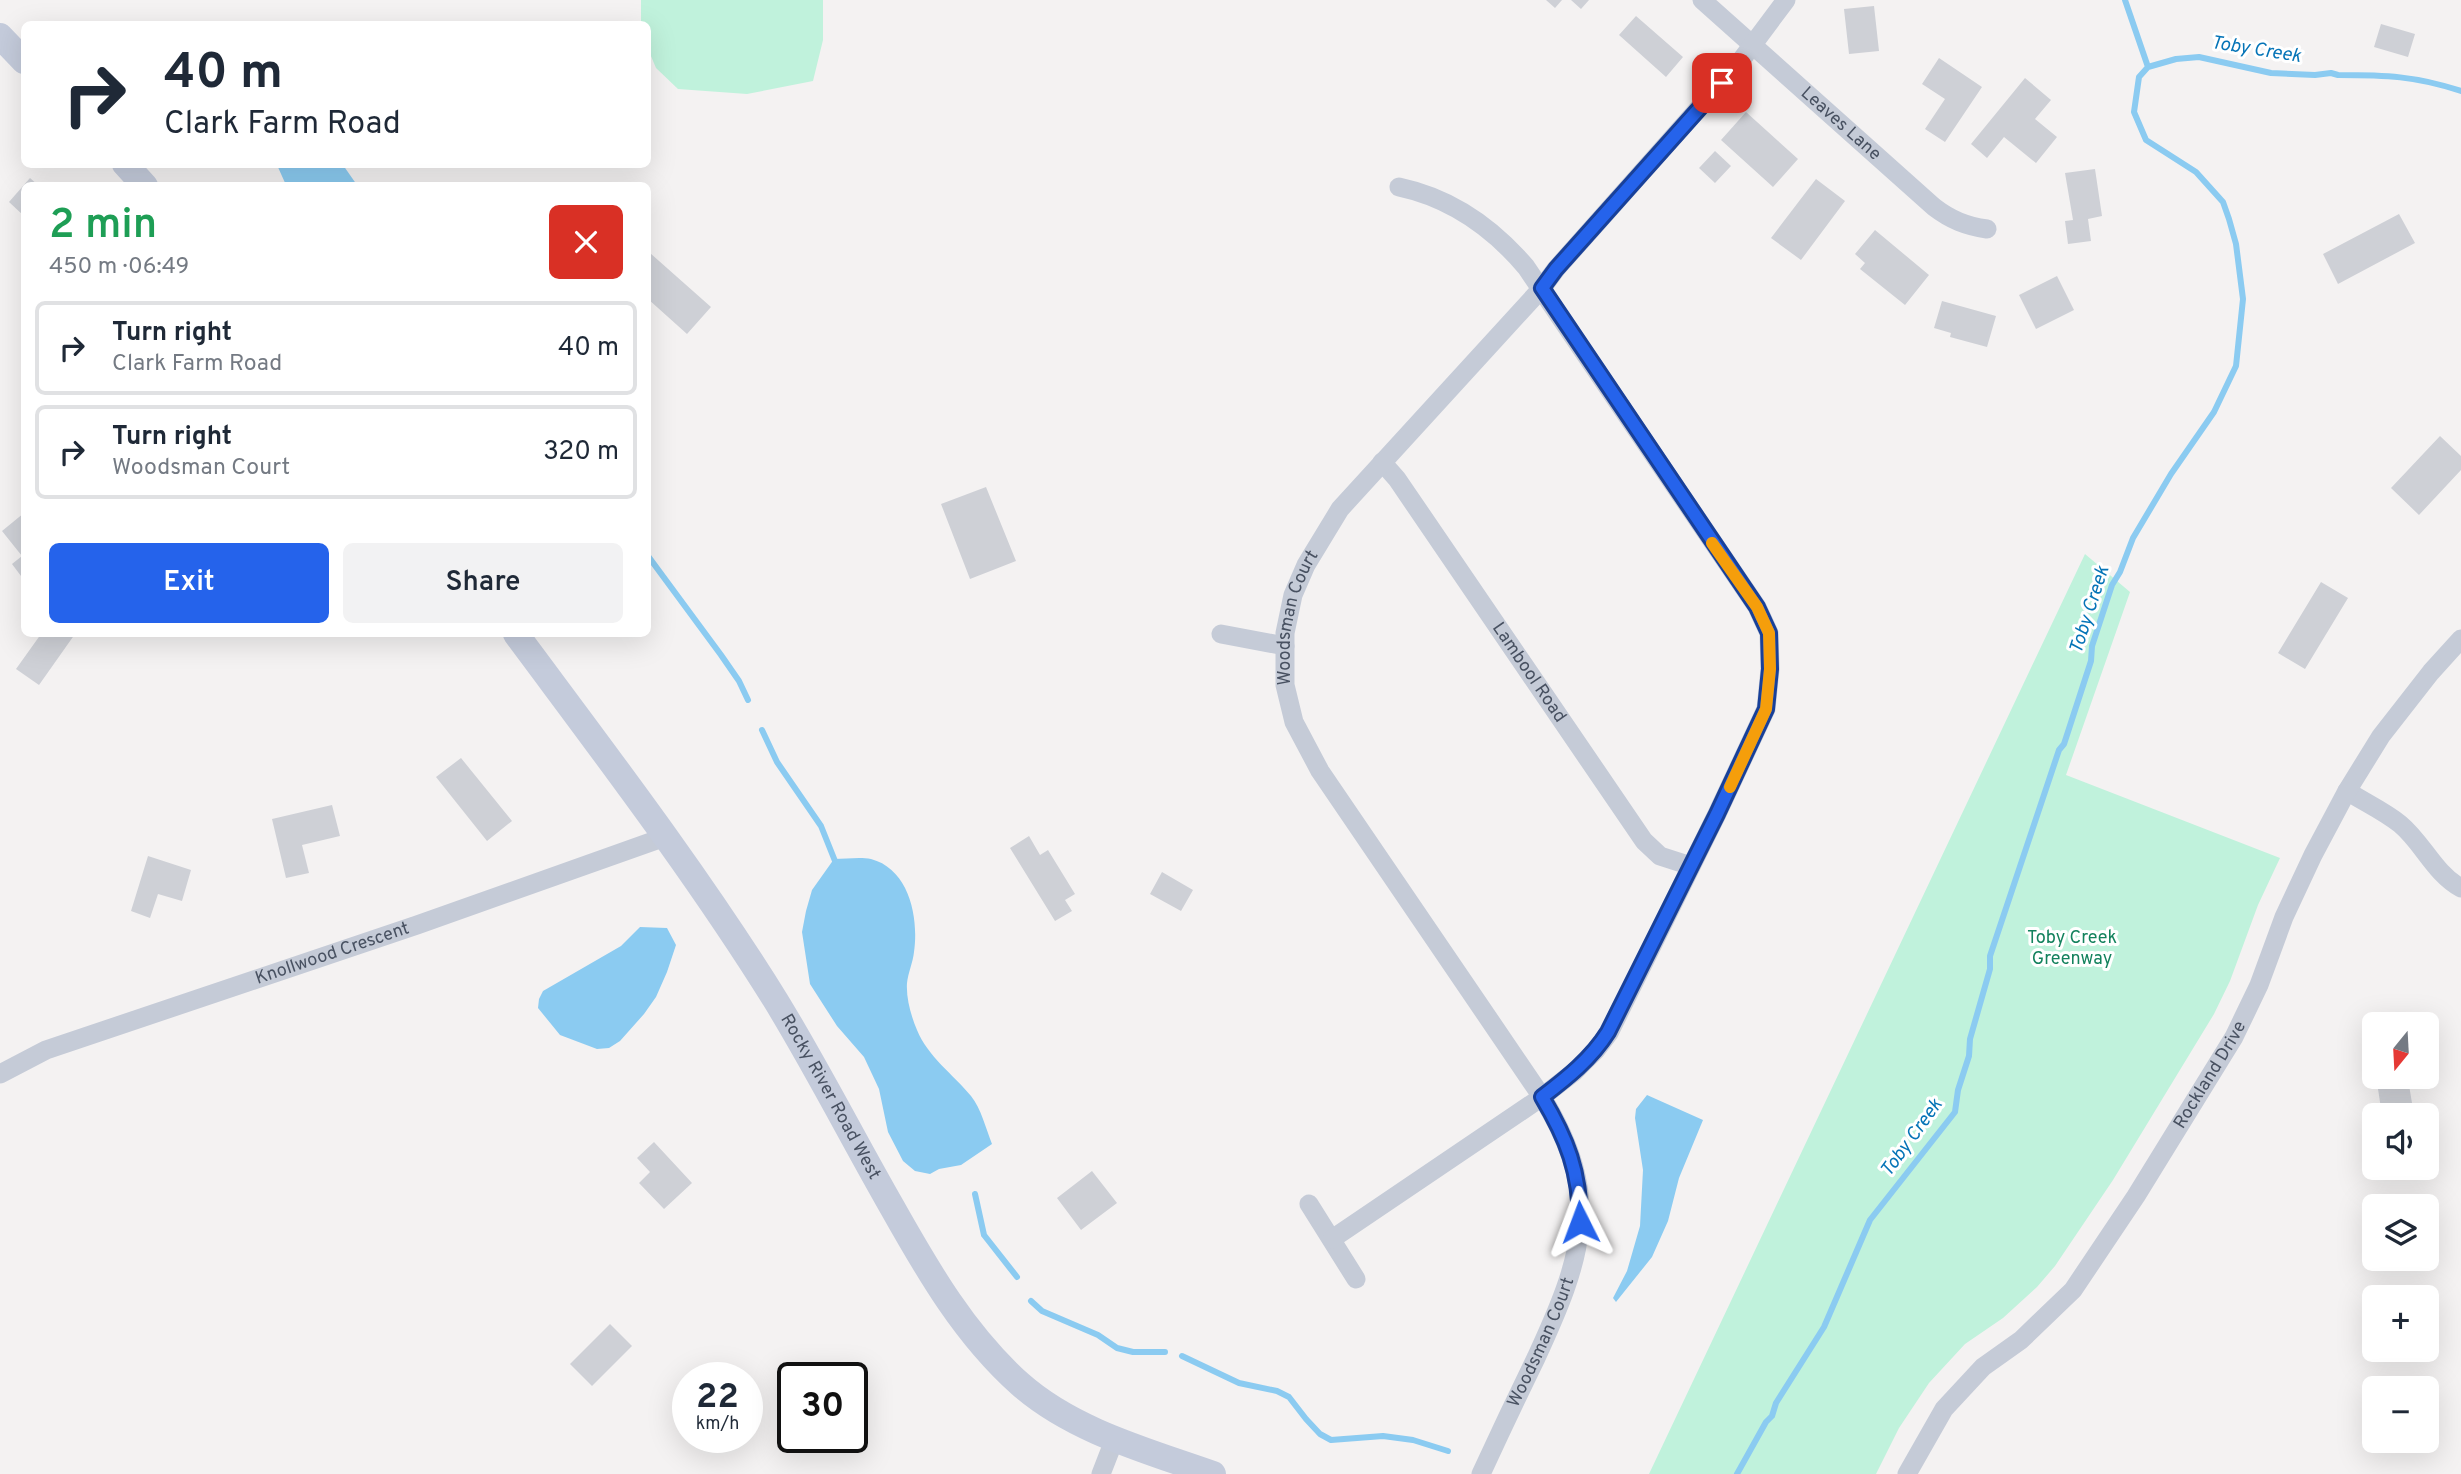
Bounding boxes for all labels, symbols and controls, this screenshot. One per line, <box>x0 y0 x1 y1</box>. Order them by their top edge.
water label: Toby Creek <box>2209 31 2303 69</box>
text: 40 m <box>164 44 283 106</box>
icon: right <box>49 49 140 140</box>
pin <box>1692 53 1752 113</box>
icon: arrive <box>1703 64 1741 102</box>
street label: Leaves Lane <box>1796 82 1886 166</box>
text: Clark Farm Road <box>164 105 401 145</box>
text: 2 min <box>49 200 157 253</box>
button: close <box>549 205 623 279</box>
text: 450 m · 06:49 <box>49 253 189 282</box>
text: Turn right <box>112 317 232 350</box>
icon: right <box>53 329 91 367</box>
text: 40 m <box>558 332 619 365</box>
text: Clark Farm Road <box>112 350 282 379</box>
text: Turn right <box>112 421 232 454</box>
icon: right <box>53 433 91 471</box>
text: 320 m <box>543 436 619 469</box>
text: Woodsman Court <box>112 454 290 483</box>
button: Exit <box>49 543 329 623</box>
button: Share <box>343 543 623 623</box>
street label: Woodsman Court <box>1274 546 1324 686</box>
water label: Toby Creek <box>2065 563 2116 657</box>
street label: Lambool Road <box>1487 618 1571 727</box>
street label: Knollwood Crescent <box>252 917 412 990</box>
park label: Toby Creek Greenway <box>2027 927 2117 971</box>
street label: Rocky River Road West <box>775 1010 886 1184</box>
north arrow <box>2362 1012 2440 1088</box>
map controls <box>2362 1012 2439 1453</box>
street label: Rockland Drive <box>2169 1017 2251 1133</box>
water label: Toby Creek <box>1876 1094 1949 1182</box>
button: sound <box>2362 1103 2439 1180</box>
position arrow <box>1543 1185 1617 1259</box>
button: layers <box>2362 1194 2439 1271</box>
street label: Woodsman Court <box>1502 1274 1580 1411</box>
button: + <box>2362 1285 2439 1362</box>
speed limit sign: 30 <box>777 1362 868 1453</box>
text: 22 <box>696 1376 739 1420</box>
button: − <box>2362 1376 2439 1453</box>
text: km/h <box>696 1413 739 1436</box>

